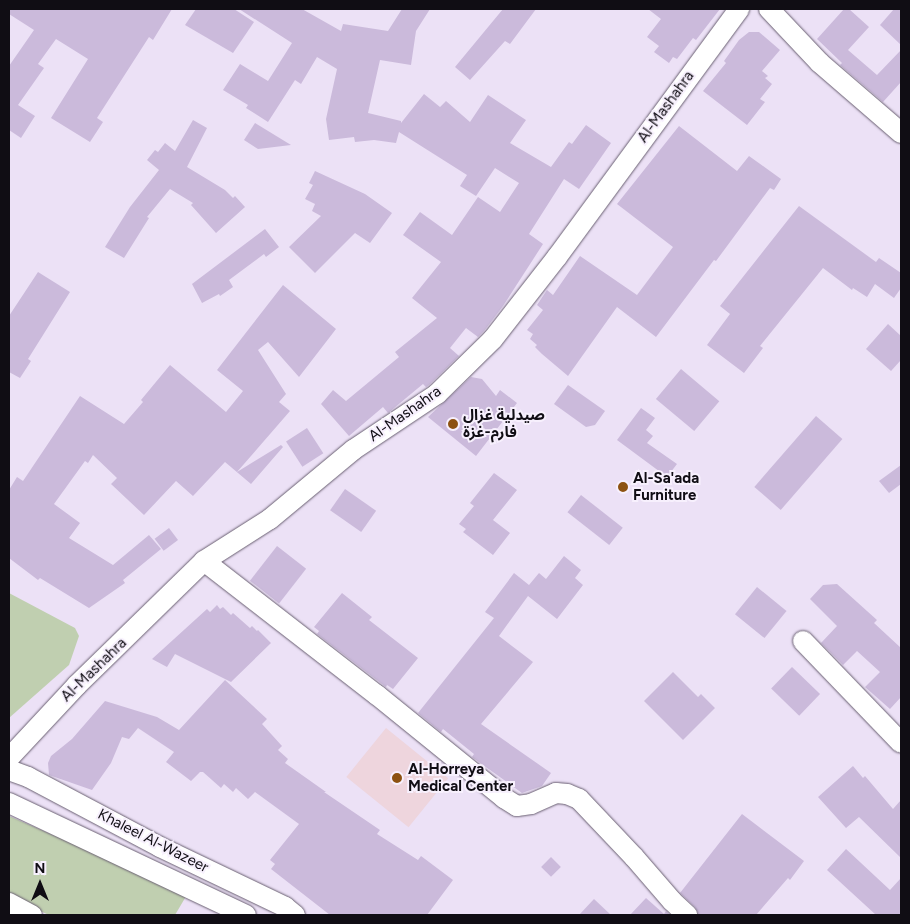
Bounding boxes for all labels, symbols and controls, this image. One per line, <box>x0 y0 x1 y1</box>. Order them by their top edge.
street label: Al-Mashahra <box>634 68 698 146</box>
street label: Al-Mashahra <box>365 382 445 446</box>
place label: صيدلية غزال فارم-غزة <box>463 406 545 441</box>
marker: صيدلية غزال فارم-غزة <box>447 418 459 430</box>
place label: Al-Sa'ada Furniture <box>633 469 699 504</box>
marker: Al-Sa'ada Furniture <box>617 481 629 493</box>
street label: Al-Mashahra <box>57 634 131 706</box>
place label: Al-Horreya Medical Center <box>408 760 513 795</box>
marker: Al-Horreya Medical Center <box>390 771 404 785</box>
street label: Khaleel Al-Wazeer <box>95 805 211 877</box>
north arrow <box>15 859 65 909</box>
text: N <box>35 860 45 877</box>

